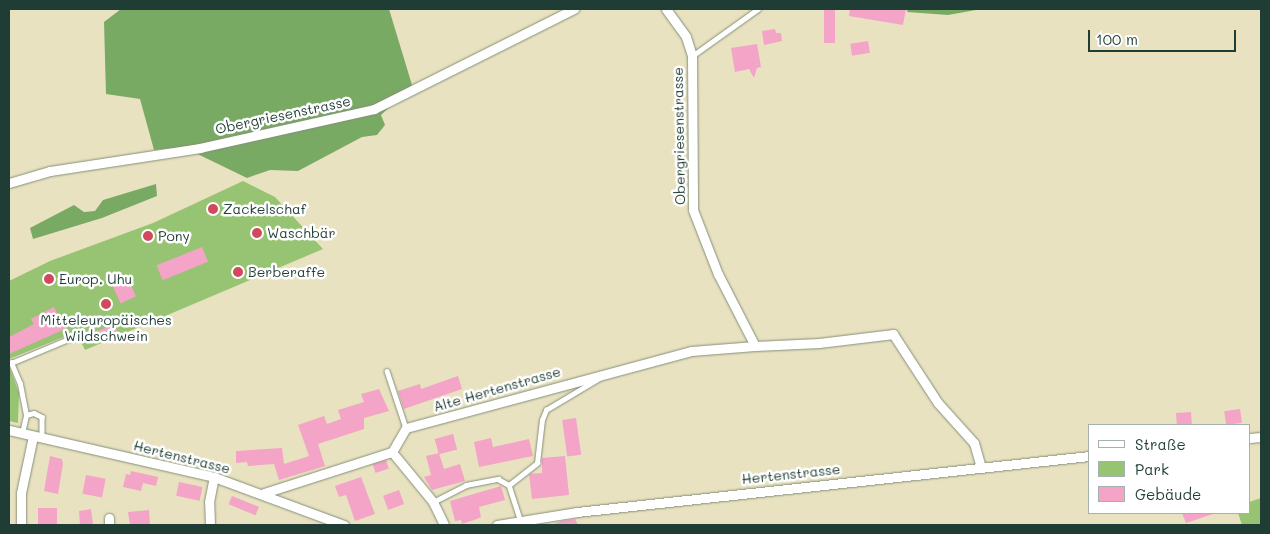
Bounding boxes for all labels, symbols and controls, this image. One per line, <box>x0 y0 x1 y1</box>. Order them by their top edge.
scale bar <box>1090 20 1238 52</box>
text: 100 m <box>1096 29 1138 49</box>
street label: Obergriesenstrasse <box>669 67 689 205</box>
street label: Obergriesenstrasse <box>214 92 352 138</box>
place label: Zackelschaf <box>223 201 306 217</box>
marker: Zackelschaf <box>207 203 219 215</box>
place label: Waschbär <box>267 225 336 241</box>
marker: Waschbär <box>251 227 263 239</box>
place label: Pony <box>158 228 190 244</box>
marker: Pony <box>142 230 154 242</box>
place label: Berberaffe <box>248 264 325 280</box>
marker: Berberaffe <box>232 266 244 278</box>
place label: Europ. Uhu <box>59 271 132 287</box>
marker: Europ. Uhu <box>43 273 55 285</box>
marker: Mitteleuropäisches Wildschwein <box>100 298 112 310</box>
place label: Mitteleuropäisches Wildschwein <box>40 312 172 344</box>
street label: Alte Hertenstrasse <box>431 363 563 415</box>
legend <box>1088 424 1250 514</box>
text: Straße <box>1135 434 1186 454</box>
street label: Hertenstrasse <box>132 437 232 477</box>
text: Park <box>1135 459 1169 479</box>
street label: Hertenstrasse <box>741 460 841 488</box>
text: Gebäude <box>1135 484 1201 504</box>

